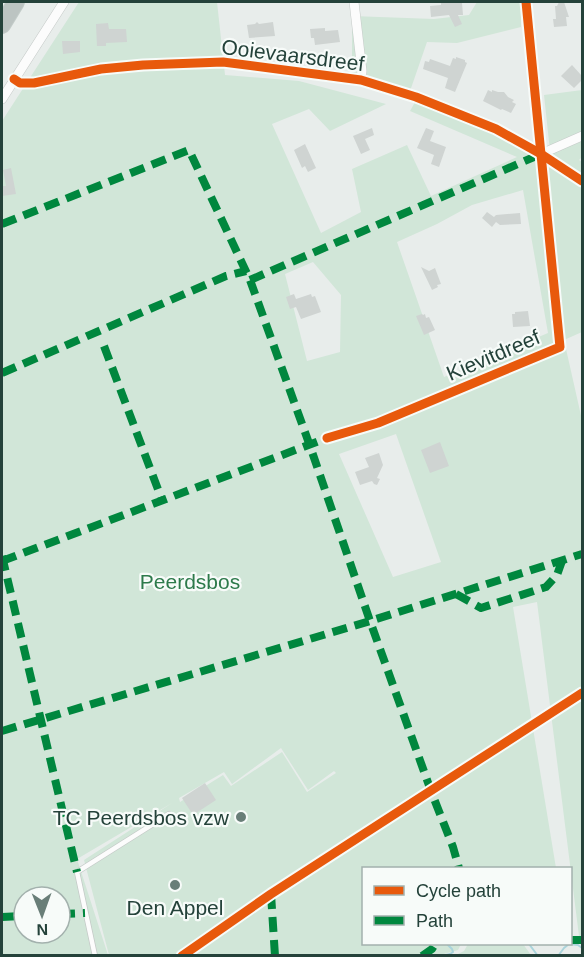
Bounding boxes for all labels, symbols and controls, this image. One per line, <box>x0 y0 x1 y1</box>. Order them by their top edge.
street label: Ooievaarsdreef <box>220 35 366 75</box>
street label: Kievitdreef <box>443 325 543 385</box>
park label: Peerdsbos <box>140 570 240 593</box>
place label: TC Peerdsbos vzw <box>53 806 230 829</box>
marker: TC Peerdsbos vzw <box>234 810 248 824</box>
legend <box>362 867 572 945</box>
marker: Den Appel <box>168 878 182 892</box>
text: Cycle path <box>416 881 501 901</box>
north arrow <box>12 885 72 945</box>
place label: Den Appel <box>127 896 223 919</box>
text: Path <box>416 911 453 931</box>
text: N <box>36 921 48 938</box>

